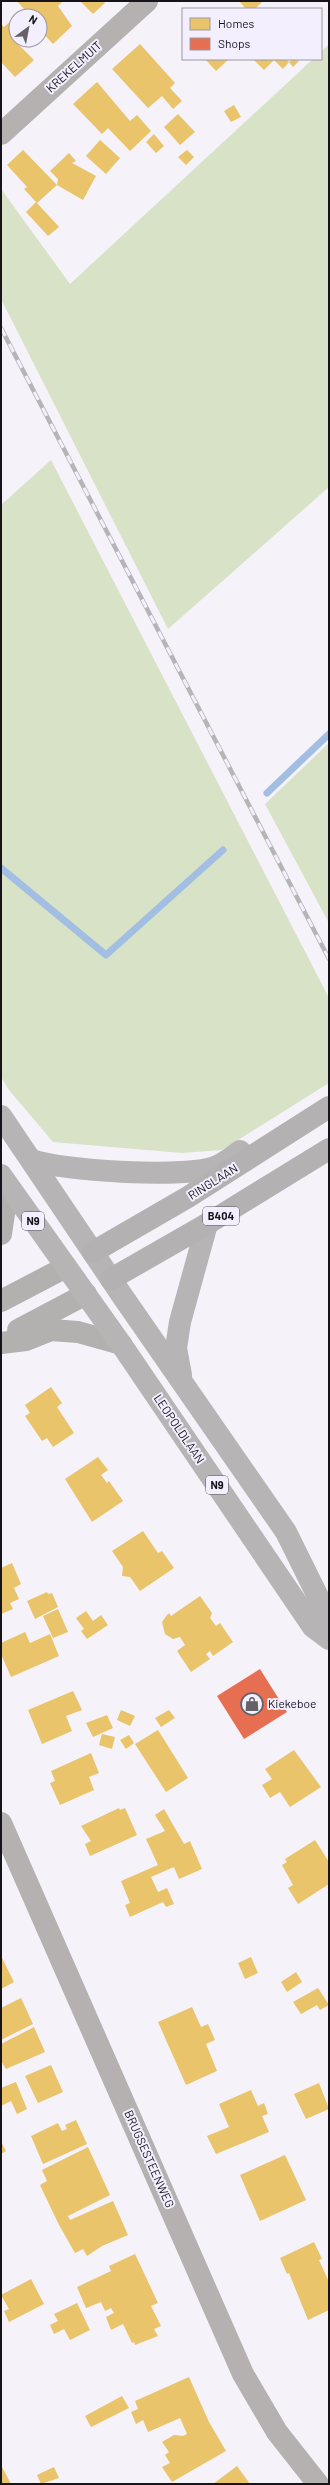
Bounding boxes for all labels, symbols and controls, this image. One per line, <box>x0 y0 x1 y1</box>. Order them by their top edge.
north arrow <box>8 8 48 48</box>
legend <box>182 8 322 60</box>
text: N <box>27 12 40 27</box>
text: Homes <box>218 16 255 30</box>
text: Shops <box>218 36 251 50</box>
street label: KREKELMUIT <box>43 38 104 95</box>
street label: RINGLAAN <box>185 1160 240 1202</box>
road number: B404 <box>203 1207 239 1225</box>
road number: N9 <box>22 1212 44 1230</box>
street label: LEOPOLDLAAN <box>152 1391 208 1466</box>
road number: N9 <box>206 1476 228 1494</box>
shop icon: Kiekeboe <box>239 1691 265 1717</box>
place label: Kiekeboe <box>268 1696 316 1710</box>
street label: BRUGSESTEENWEG <box>122 2108 178 2210</box>

